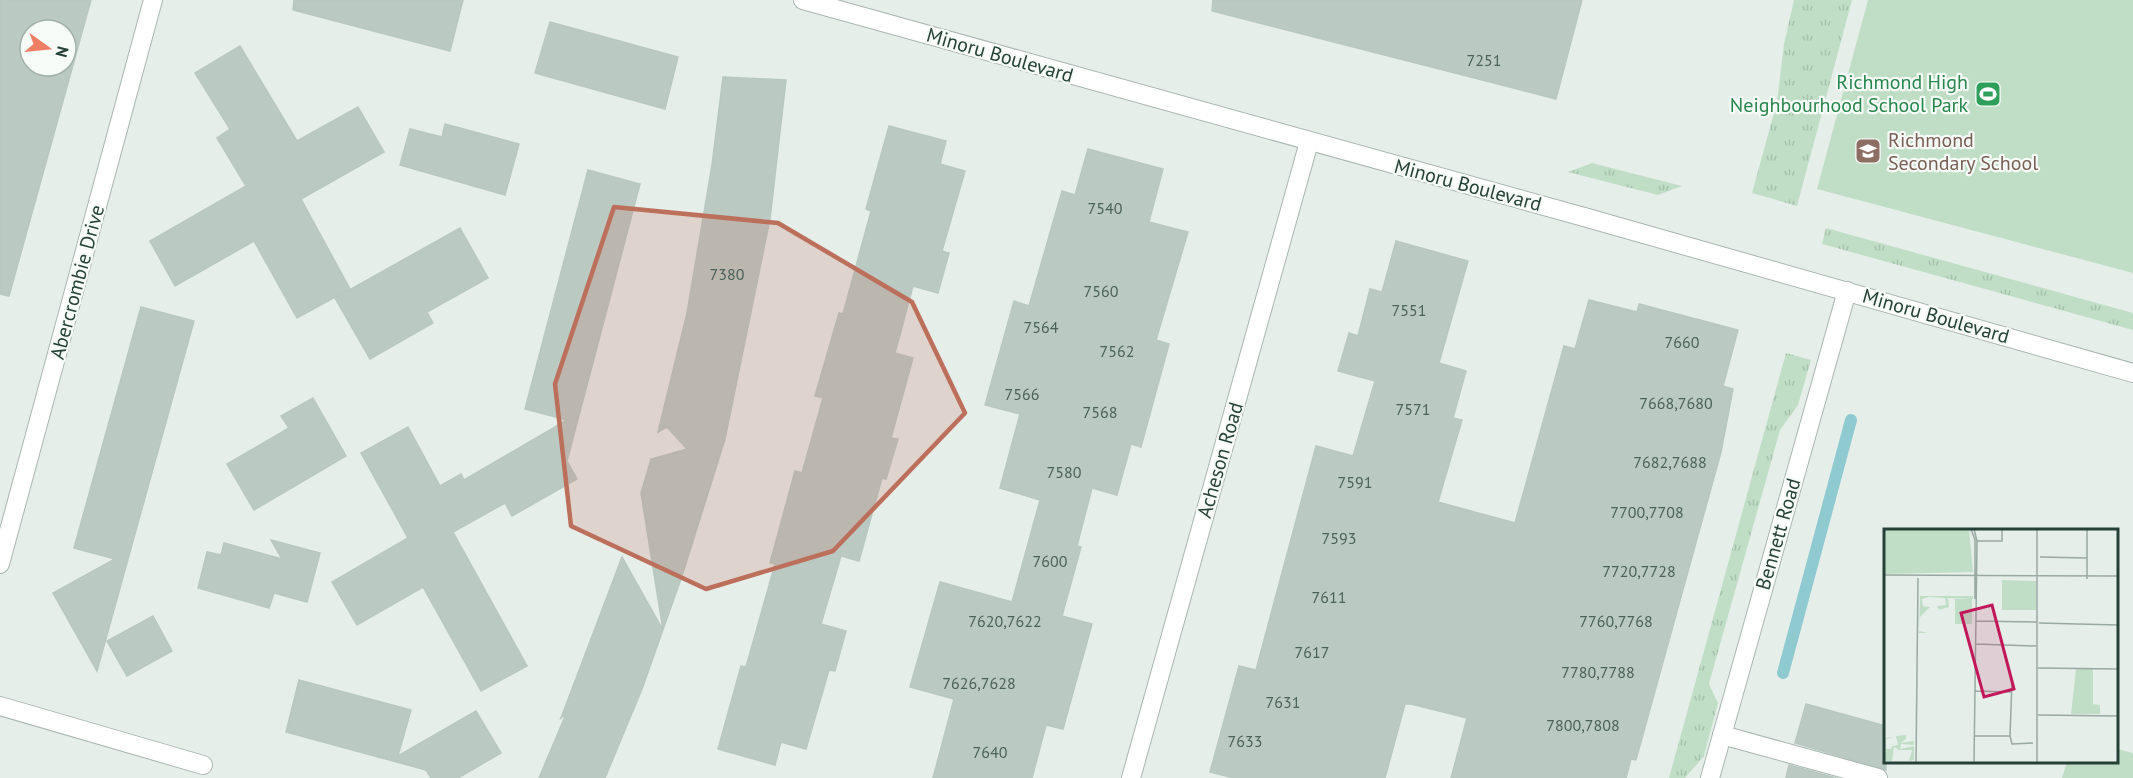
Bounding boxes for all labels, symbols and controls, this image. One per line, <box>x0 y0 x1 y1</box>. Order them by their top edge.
north arrow <box>18 18 78 78</box>
street label: Minoru Boulevard <box>924 22 1076 88</box>
text: N <box>51 44 74 60</box>
house number: 7251 <box>1467 50 1501 70</box>
place label: Richmond High Neighbourhood School Park <box>1730 69 1968 118</box>
sports icon: Richmond High Neighbourhood School Park <box>1973 79 2003 109</box>
place label: Richmond Secondary School <box>1888 127 2038 176</box>
school or university icon: Richmond Secondary School <box>1853 136 1883 166</box>
street label: Minoru Boulevard <box>1391 153 1545 217</box>
house number: 7540 <box>1088 198 1123 218</box>
street label: Abercrombie Drive <box>44 202 110 362</box>
house number: 7380 <box>710 264 745 284</box>
house number: 7560 <box>1084 281 1119 301</box>
street label: Minoru Boulevard <box>1860 283 2012 349</box>
house number: 7551 <box>1392 300 1426 320</box>
house number: 7564 <box>1024 317 1059 337</box>
house number: 7660 <box>1665 332 1700 352</box>
house number: 7562 <box>1100 341 1134 361</box>
house number: 7566 <box>1005 384 1039 404</box>
house number: 7668,7680 <box>1639 393 1713 413</box>
street label: Acheson Road <box>1191 399 1249 521</box>
house number: 7571 <box>1396 399 1430 419</box>
house number: 7568 <box>1083 402 1117 422</box>
house number: 7682,7688 <box>1633 452 1707 472</box>
house number: 7580 <box>1047 462 1082 482</box>
house number: 7591 <box>1338 472 1372 492</box>
street label: Bennett Road <box>1750 475 1806 593</box>
house number: 7700,7708 <box>1610 502 1684 522</box>
house number: 7593 <box>1322 528 1356 548</box>
inset map <box>1884 529 2118 763</box>
house number: 7600 <box>1033 551 1068 571</box>
house number: 7720,7728 <box>1602 561 1676 581</box>
house number: 7611 <box>1312 587 1346 607</box>
house number: 7620,7622 <box>968 611 1042 631</box>
house number: 7760,7768 <box>1579 611 1653 631</box>
house number: 7617 <box>1295 642 1329 662</box>
house number: 7780,7788 <box>1561 662 1635 682</box>
house number: 7626,7628 <box>942 673 1016 693</box>
house number: 7631 <box>1266 692 1300 712</box>
house number: 7800,7808 <box>1546 715 1620 735</box>
house number: 7633 <box>1228 731 1262 751</box>
house number: 7640 <box>973 742 1008 762</box>

